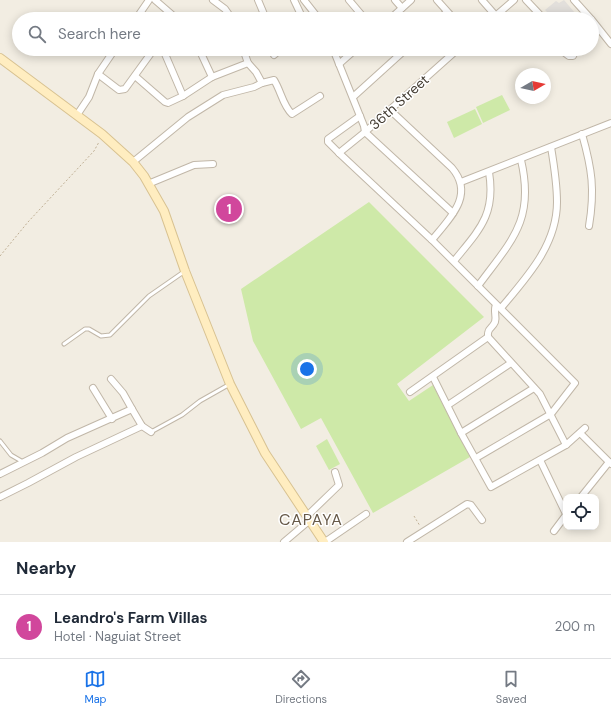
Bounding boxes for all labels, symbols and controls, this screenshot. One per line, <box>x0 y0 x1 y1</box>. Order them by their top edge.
search box <box>12 12 599 56</box>
icon: search <box>26 23 48 45</box>
text: Search here <box>58 24 141 44</box>
north arrow <box>515 68 551 104</box>
street label: 36th Street <box>365 71 433 133</box>
pin: 1 <box>216 194 242 224</box>
your location <box>297 359 317 379</box>
map controls <box>563 494 599 530</box>
button: locate <box>563 494 599 530</box>
district label: CAPAYA <box>279 509 343 530</box>
text: Nearby <box>16 557 76 579</box>
text: Leandro's Farm Villas <box>54 608 208 628</box>
text: 1 <box>27 618 31 635</box>
text: 200 m <box>555 618 595 635</box>
text: Hotel · Naguiat Street <box>54 628 181 645</box>
tab: Map <box>84 668 107 706</box>
tab: Directions <box>275 668 327 706</box>
tab: Saved <box>496 668 527 706</box>

